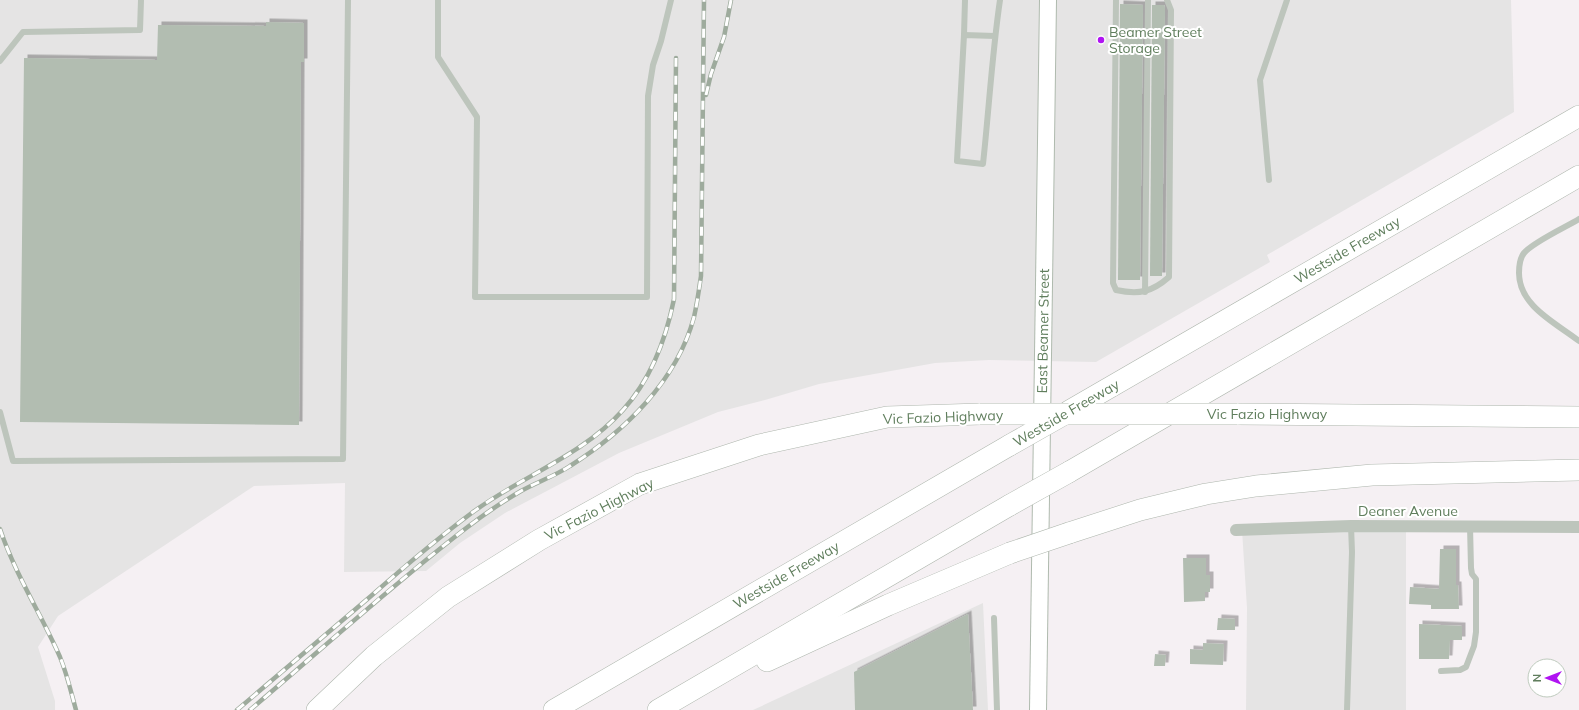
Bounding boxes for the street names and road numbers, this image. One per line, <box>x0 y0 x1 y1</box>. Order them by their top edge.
street label: Westside Freeway <box>1291 212 1404 288</box>
street label: East Beamer Street <box>1033 268 1053 394</box>
street label: Westside Freeway <box>1010 375 1123 451</box>
street label: Vic Fazio Highway <box>1207 405 1328 423</box>
street label: Vic Fazio Highway <box>883 406 1004 428</box>
street label: Vic Fazio Highway <box>541 473 657 544</box>
street label: Deaner Avenue <box>1358 502 1458 520</box>
street label: Westside Freeway <box>730 537 843 613</box>

